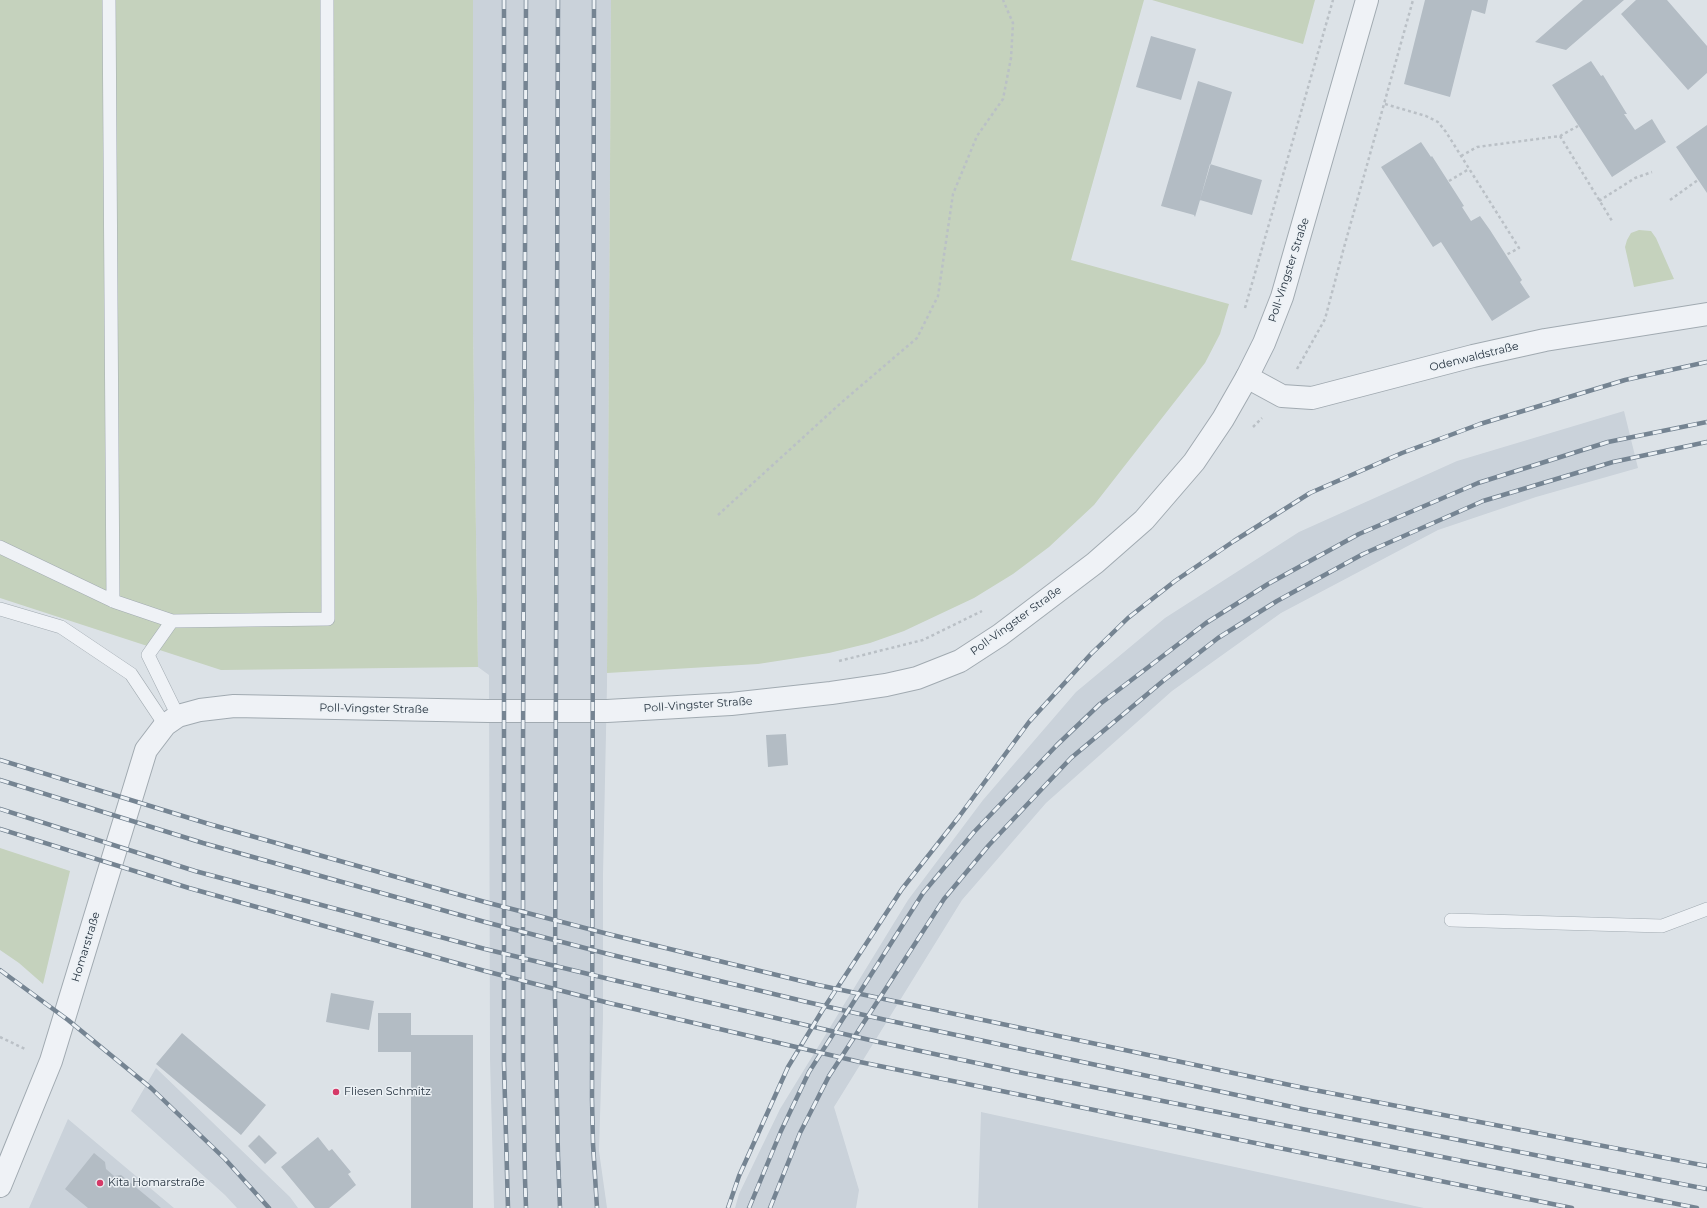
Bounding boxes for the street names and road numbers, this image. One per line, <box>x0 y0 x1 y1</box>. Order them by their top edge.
street label: Poll-Vingster Straße <box>1266 216 1312 324</box>
street label: Odenwaldstraße <box>1428 340 1520 374</box>
street label: Poll-Vingster Straße <box>968 584 1064 658</box>
street label: Poll-Vingster Straße <box>643 695 753 715</box>
street label: Poll-Vingster Straße <box>319 701 429 717</box>
street label: Homarstraße <box>69 910 103 984</box>

